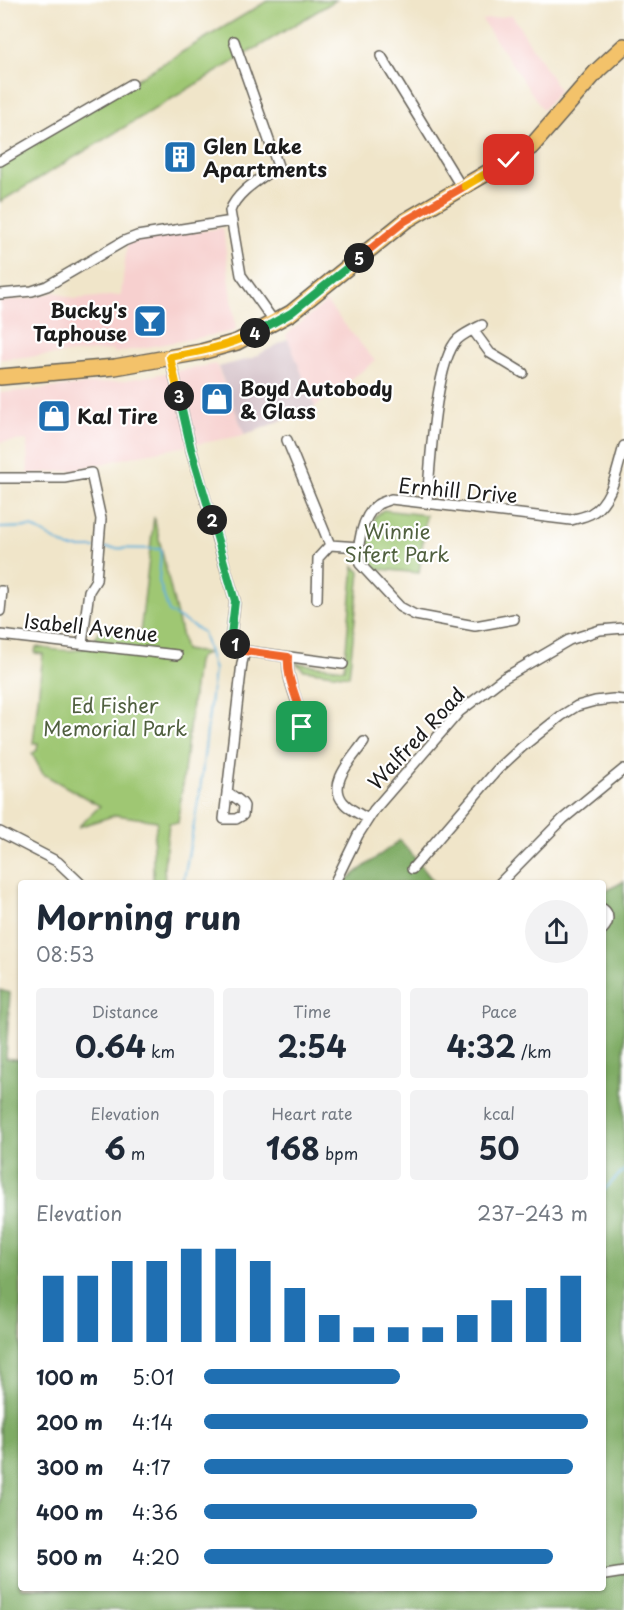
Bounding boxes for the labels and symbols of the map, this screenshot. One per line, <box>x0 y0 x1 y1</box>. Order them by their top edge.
place label: Glen Lake Apartments <box>203 131 327 184</box>
pin <box>483 134 534 185</box>
building icon: Glen Lake Apartments <box>162 139 198 175</box>
pin: 5 <box>344 243 374 273</box>
place label: Bucky's Taphouse <box>33 295 127 348</box>
bar icon: Bucky's Taphouse <box>132 303 168 339</box>
pin: 4 <box>240 318 270 348</box>
place label: Boyd Autobody & Glass <box>240 373 393 426</box>
pin: 3 <box>164 381 194 411</box>
shop icon: Boyd Autobody & Glass <box>199 381 235 417</box>
shop icon: Kal Tire <box>36 398 72 434</box>
place label: Kal Tire <box>77 401 158 431</box>
street label: Ernhill Drive <box>397 470 519 510</box>
pin: 2 <box>197 505 227 535</box>
park label: Winnie Sifert Park <box>344 516 450 569</box>
street label: Isabell Avenue <box>22 605 160 649</box>
pin: 1 <box>220 629 250 659</box>
street label: Walfred Road <box>361 680 471 796</box>
park label: Ed Fisher Memorial Park <box>43 690 187 743</box>
pin <box>276 701 327 752</box>

